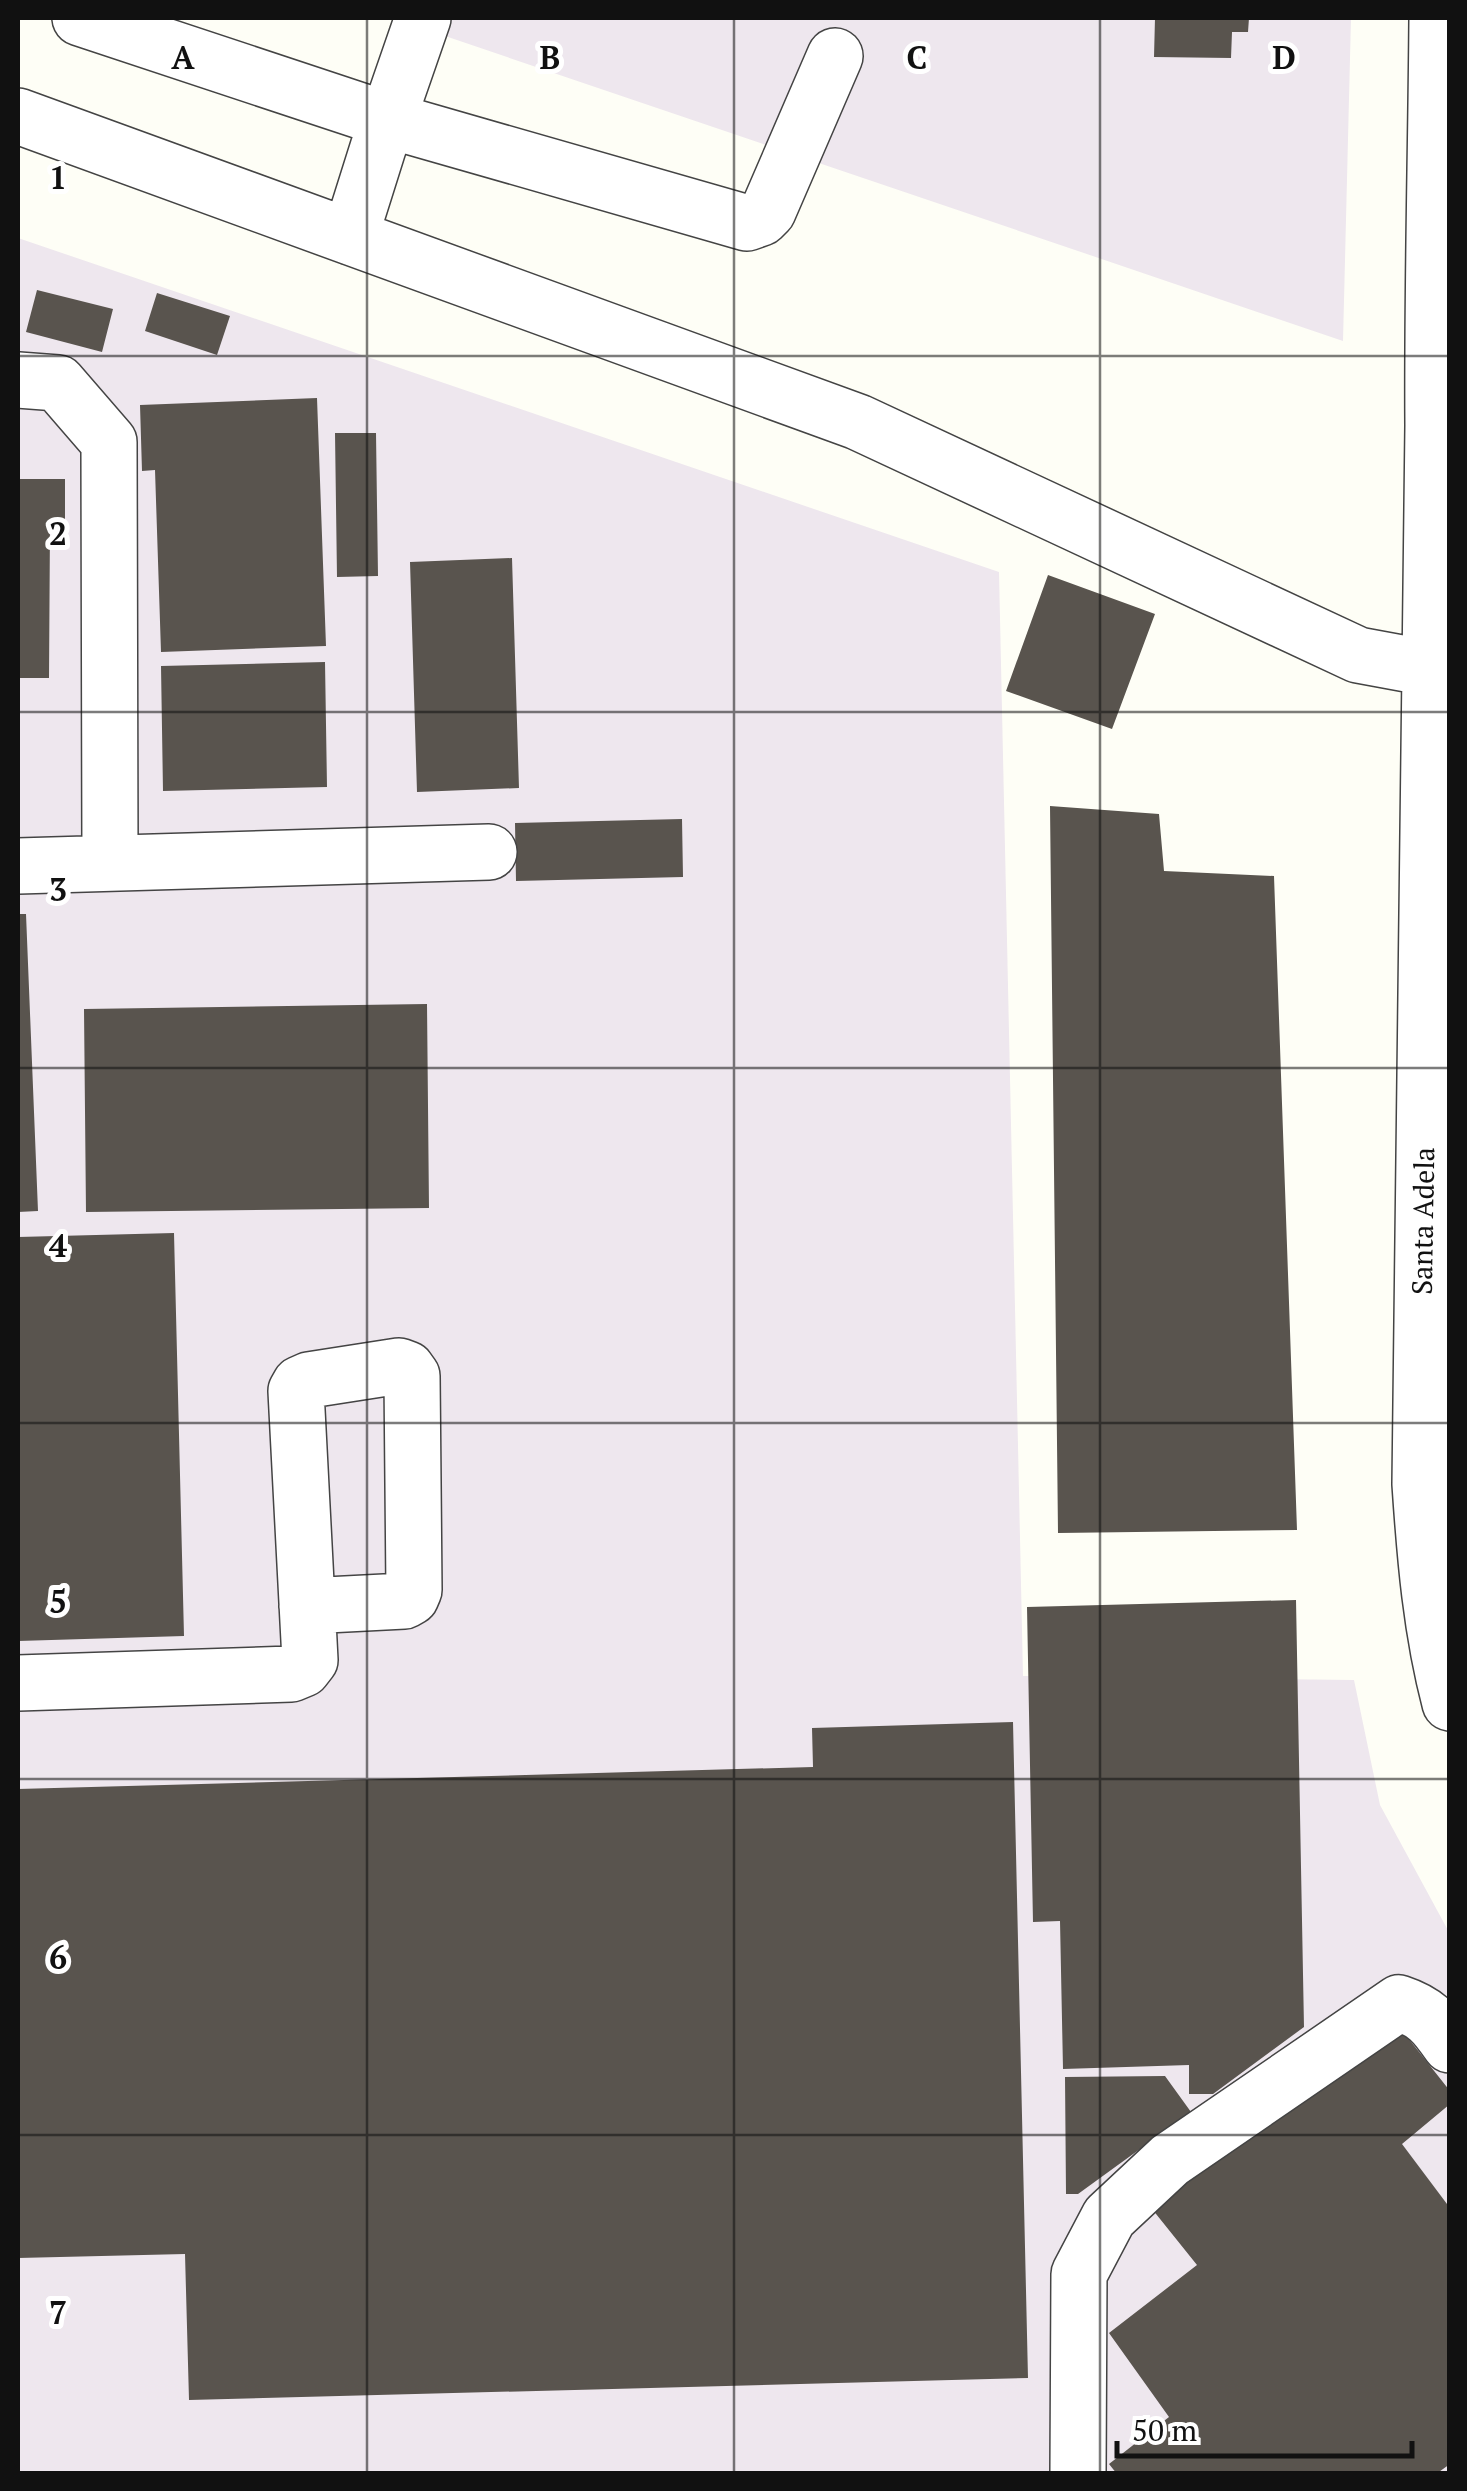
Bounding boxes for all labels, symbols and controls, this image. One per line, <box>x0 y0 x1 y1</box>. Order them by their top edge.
text: A <box>171 36 195 78</box>
text: B <box>540 36 560 78</box>
text: C <box>907 36 927 78</box>
text: D <box>1272 36 1296 78</box>
text: 1 <box>49 156 67 198</box>
text: 2 <box>49 512 67 554</box>
text: 3 <box>49 868 67 910</box>
street label: Santa Adela <box>1403 1147 1442 1295</box>
text: 4 <box>49 1224 67 1266</box>
text: 5 <box>49 1580 67 1622</box>
text: 6 <box>49 1936 67 1978</box>
text: 7 <box>49 2291 67 2333</box>
scale bar <box>1117 2396 1412 2458</box>
text: 50 m <box>1132 2410 1197 2450</box>

